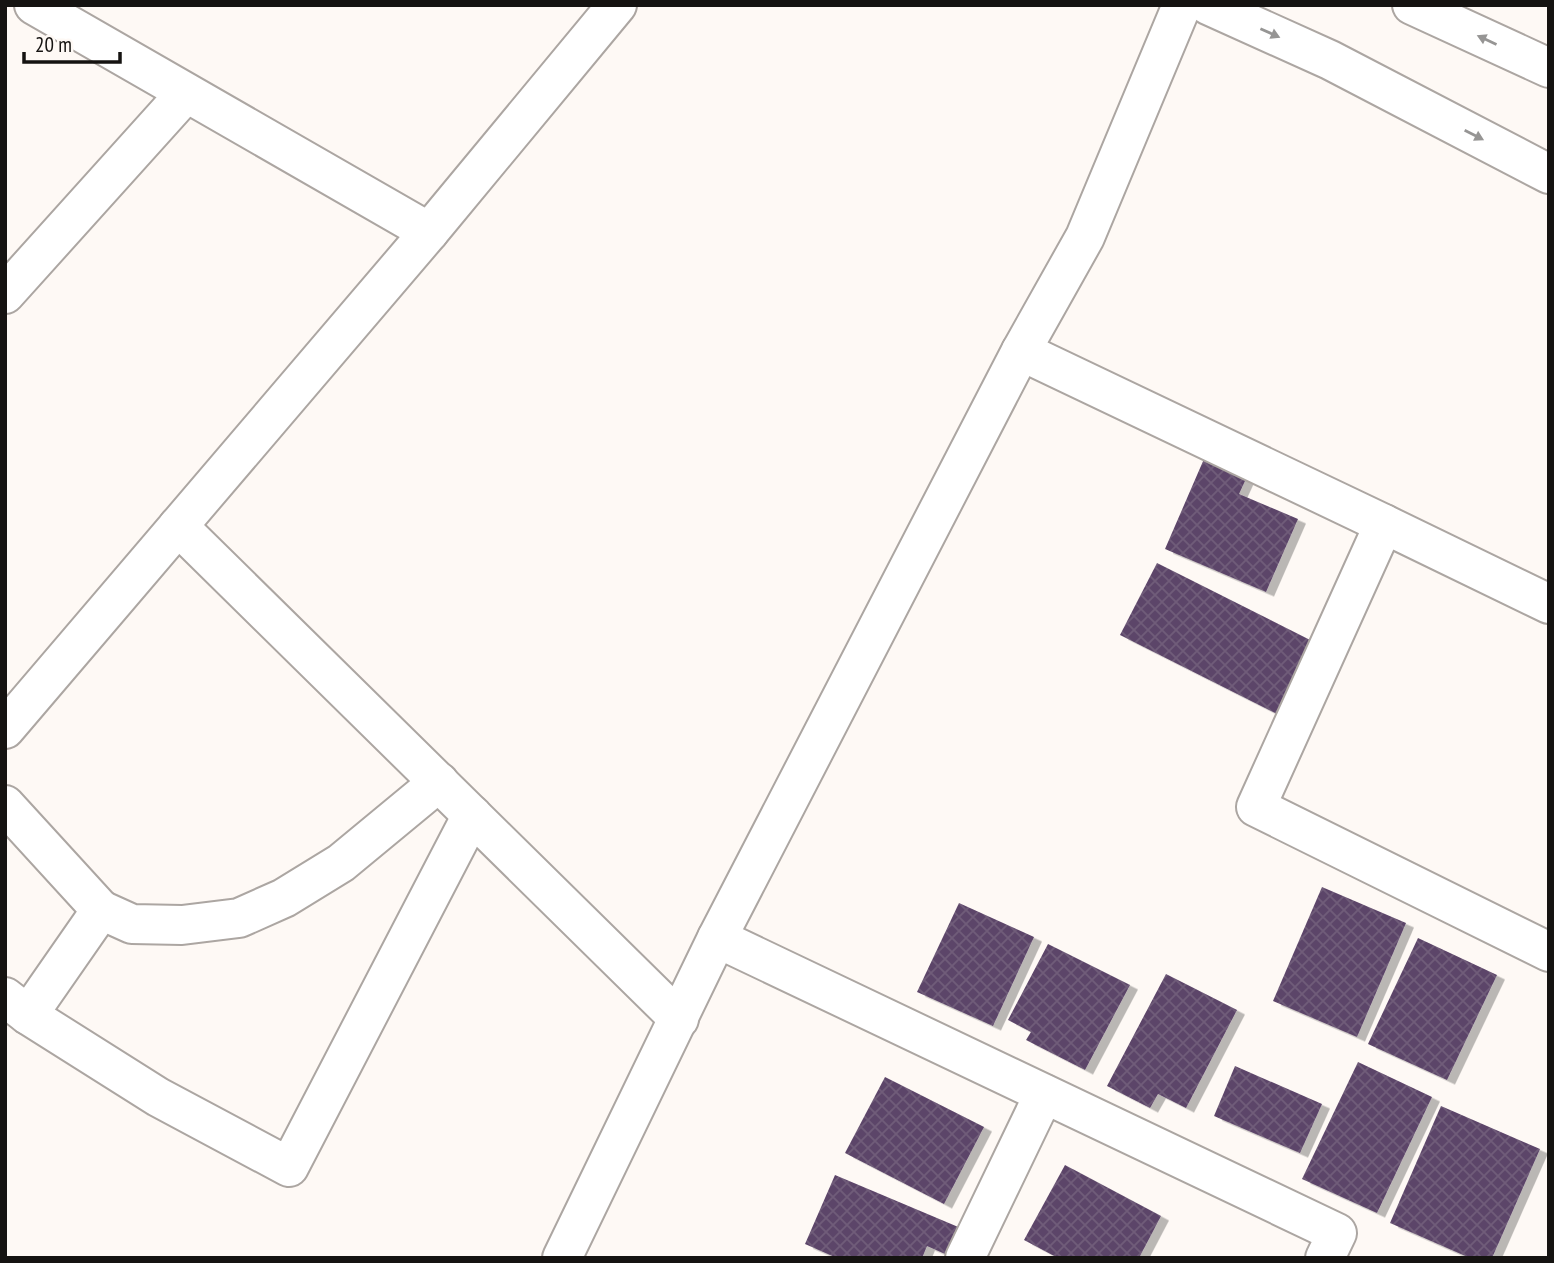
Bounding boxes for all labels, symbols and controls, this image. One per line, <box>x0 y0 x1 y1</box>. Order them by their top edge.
scale bar <box>24 21 121 65</box>
one-way arrow <box>1260 28 1281 39</box>
text: 20 m <box>35 31 72 58</box>
one-way arrow <box>1477 34 1497 45</box>
one-way arrow <box>1464 129 1484 141</box>

